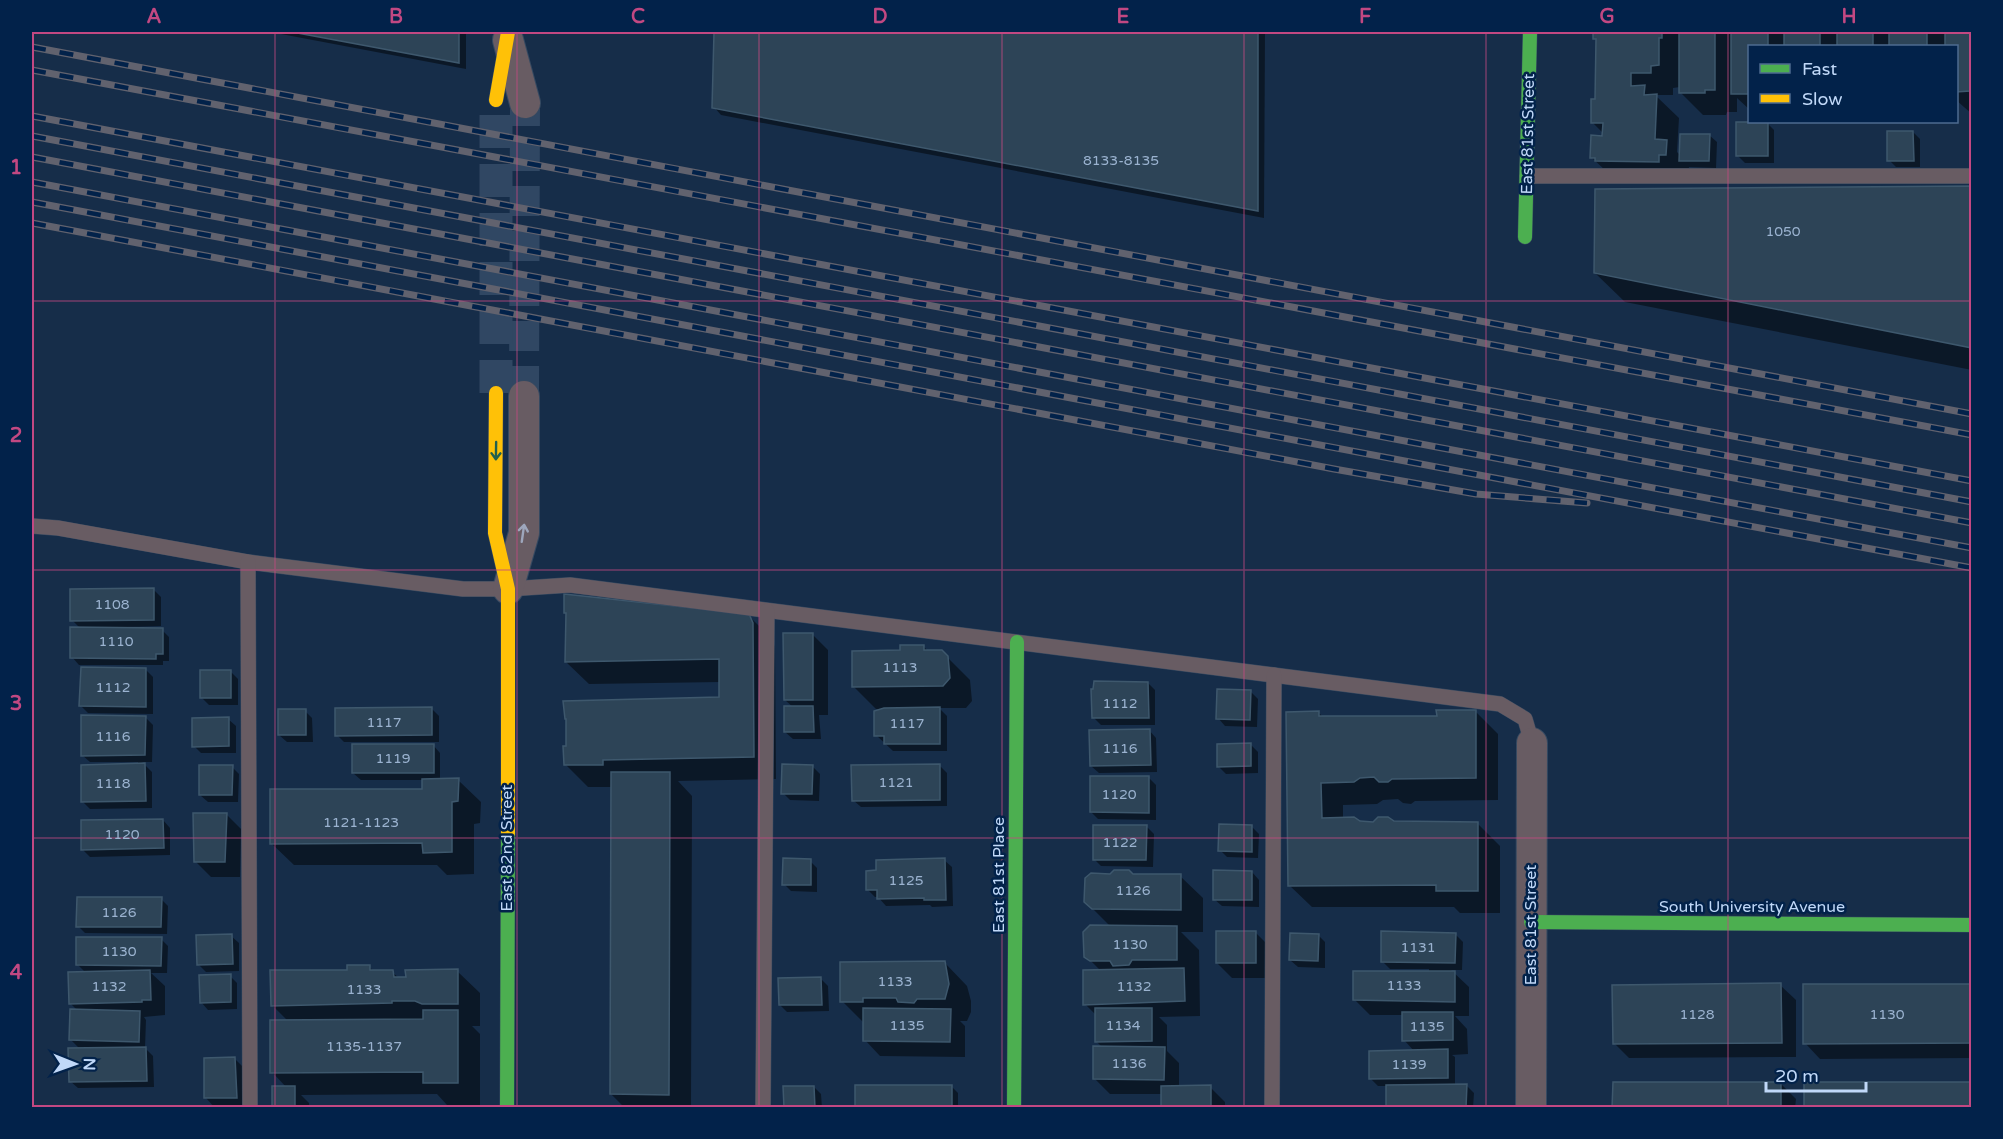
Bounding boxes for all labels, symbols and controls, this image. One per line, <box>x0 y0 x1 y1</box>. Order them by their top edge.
text: A <box>147 5 162 29</box>
text: B <box>389 5 403 29</box>
text: C <box>631 5 645 29</box>
text: D <box>872 5 888 29</box>
text: E <box>1117 5 1130 29</box>
text: F <box>1359 5 1371 29</box>
text: G <box>1599 5 1615 29</box>
text: H <box>1841 5 1857 29</box>
legend <box>1748 45 1958 123</box>
text: Fast <box>1802 58 1837 80</box>
street label: East 81st Street <box>1517 73 1539 195</box>
text: Slow <box>1802 88 1843 110</box>
house number: 8133-8135 <box>1083 152 1159 169</box>
text: 1 <box>10 156 22 180</box>
house number: 1050 <box>1765 223 1801 240</box>
text: 2 <box>10 424 22 448</box>
one-way arrow <box>490 441 501 461</box>
one-way arrow <box>517 523 528 543</box>
house number: 1108 <box>94 596 130 613</box>
house number: 1110 <box>98 633 134 650</box>
house number: 1113 <box>882 659 918 676</box>
house number: 1112 <box>95 679 131 696</box>
text: 3 <box>10 692 22 716</box>
house number: 1112 <box>1102 695 1138 712</box>
house number: 1117 <box>366 714 402 731</box>
house number: 1117 <box>889 715 925 732</box>
house number: 1116 <box>95 728 131 745</box>
house number: 1116 <box>1102 740 1138 757</box>
house number: 1119 <box>375 750 411 767</box>
house number: 1121 <box>878 774 914 791</box>
house number: 1118 <box>95 775 131 792</box>
street label: East 82nd Street <box>497 785 517 911</box>
house number: 1120 <box>1101 786 1137 803</box>
house number: 1121-1123 <box>323 814 399 831</box>
street label: East 81st Place <box>989 817 1009 933</box>
house number: 1120 <box>104 826 140 843</box>
house number: 1122 <box>1102 834 1138 851</box>
street label: East 81st Street <box>1521 865 1541 985</box>
house number: 1125 <box>888 872 924 889</box>
house number: 1126 <box>1115 882 1151 899</box>
street label: South University Avenue <box>1659 897 1845 917</box>
house number: 1126 <box>101 904 137 921</box>
house number: 1130 <box>1112 936 1148 953</box>
house number: 1131 <box>1400 939 1436 956</box>
house number: 1130 <box>101 943 137 960</box>
text: 4 <box>10 961 23 985</box>
house number: 1133 <box>877 973 913 990</box>
house number: 1133 <box>1386 977 1422 994</box>
house number: 1132 <box>91 978 127 995</box>
house number: 1132 <box>1116 978 1152 995</box>
house number: 1133 <box>346 981 382 998</box>
house number: 1128 <box>1679 1006 1715 1023</box>
house number: 1130 <box>1869 1006 1905 1023</box>
house number: 1135 <box>889 1017 925 1034</box>
house number: 1134 <box>1105 1017 1141 1034</box>
house number: 1135 <box>1409 1018 1445 1035</box>
north arrow <box>45 1034 105 1094</box>
house number: 1135-1137 <box>326 1038 402 1055</box>
house number: 1136 <box>1111 1055 1147 1072</box>
scale bar <box>1766 1055 1866 1093</box>
house number: 1139 <box>1391 1056 1427 1073</box>
text: N <box>79 1058 99 1071</box>
text: 20 m <box>1775 1065 1819 1087</box>

